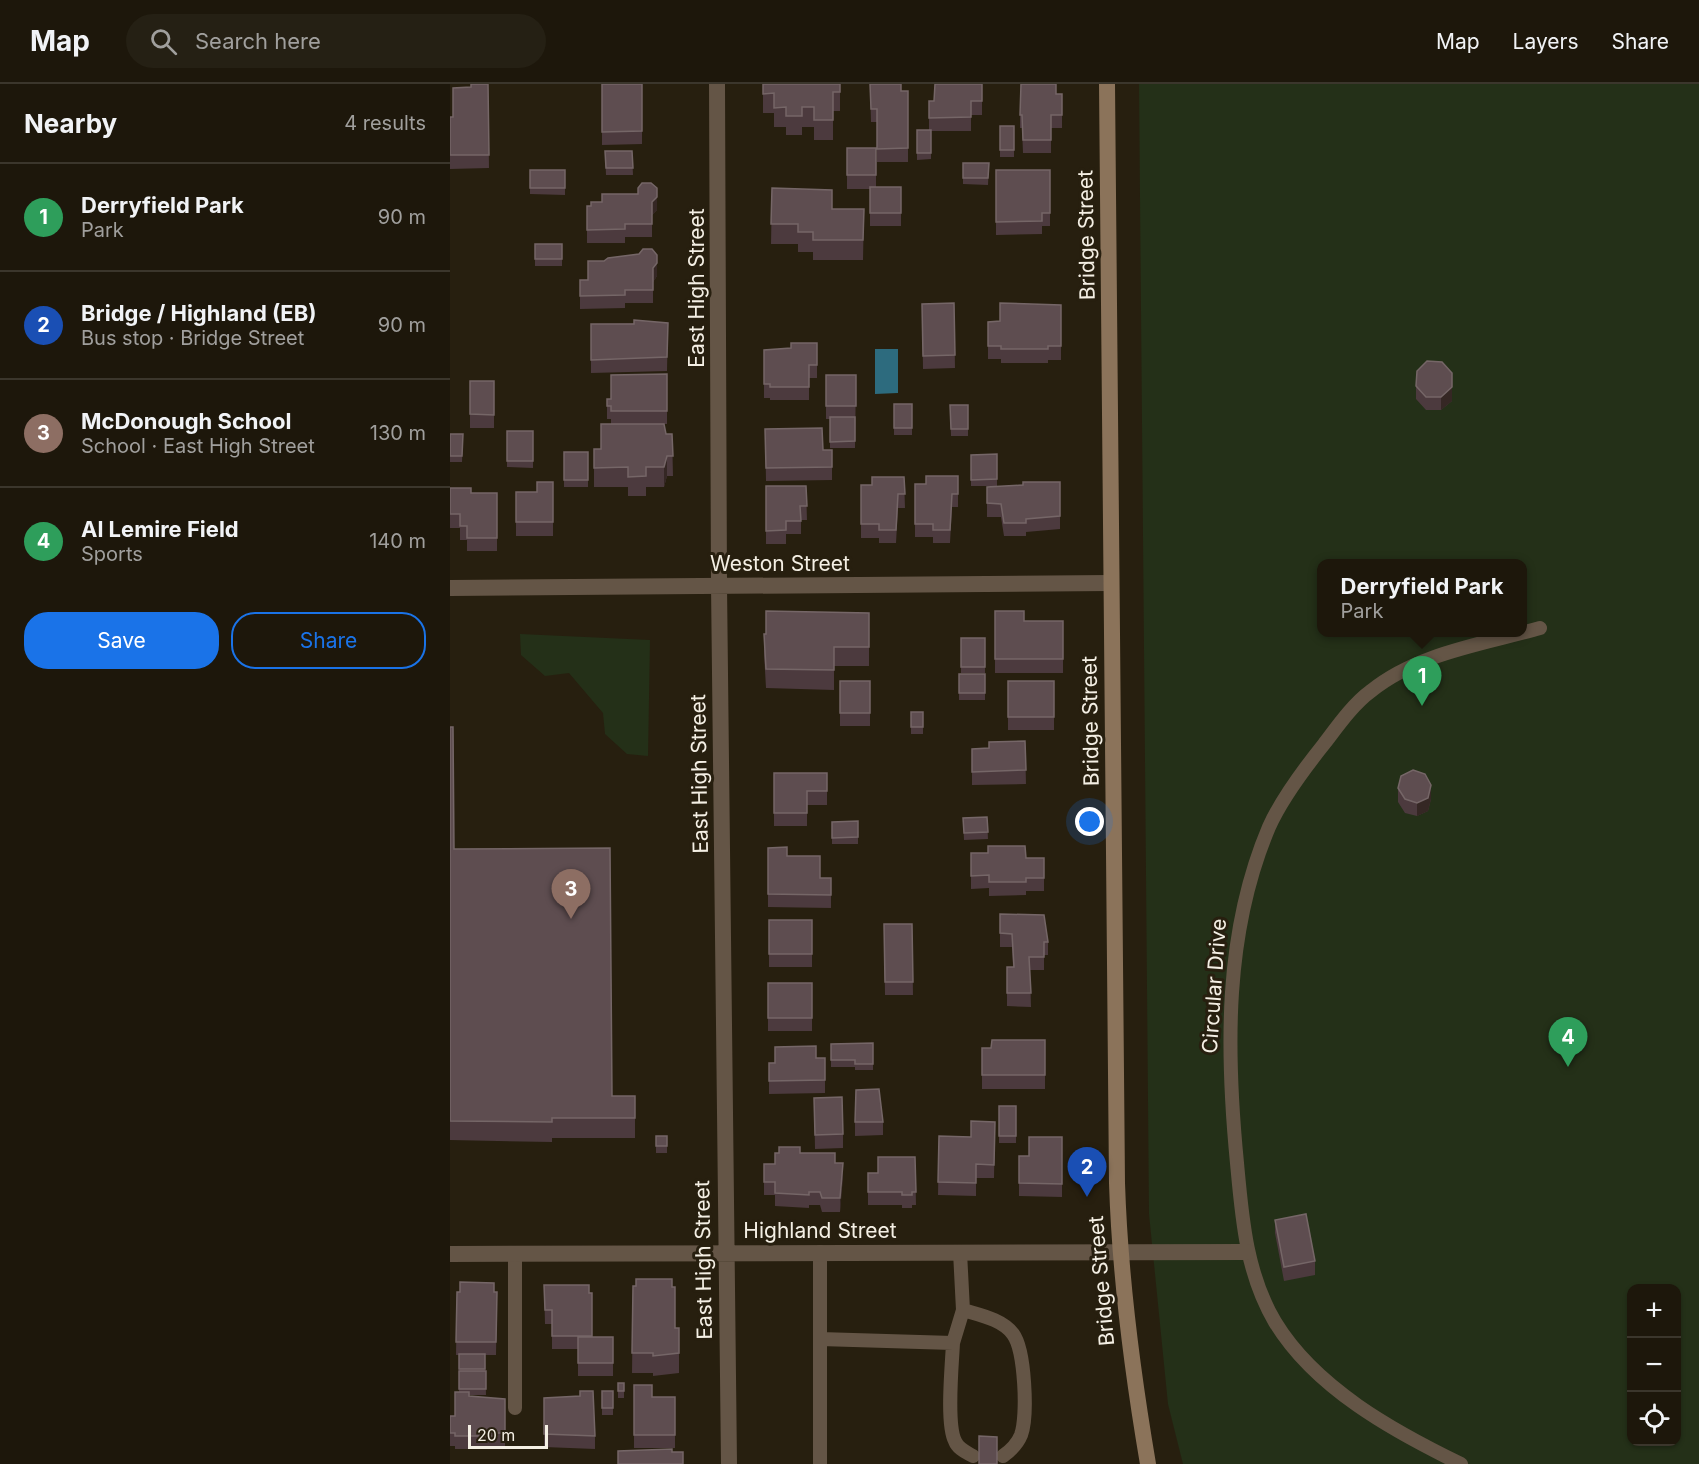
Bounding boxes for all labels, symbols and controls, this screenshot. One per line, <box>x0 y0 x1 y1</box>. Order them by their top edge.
search box <box>126 14 546 68</box>
text: Map <box>30 24 90 58</box>
icon: search <box>147 25 180 58</box>
text: Search here <box>195 28 321 54</box>
text: Map <box>1436 29 1480 54</box>
text: Layers <box>1513 29 1579 54</box>
text: Share <box>1612 29 1669 54</box>
text: Nearby <box>24 108 117 139</box>
text: 4 results <box>344 111 426 135</box>
street label: Bridge Street <box>1072 170 1100 300</box>
text: Derryfield Park <box>81 192 244 218</box>
text: 1 <box>39 205 48 229</box>
text: 90 m <box>378 205 426 229</box>
street label: East High Street <box>684 208 709 368</box>
text: Park <box>81 218 124 242</box>
text: Bridge / Highland (EB) <box>81 300 316 326</box>
text: 2 <box>37 313 50 337</box>
text: 90 m <box>378 313 426 337</box>
text: Bus stop · Bridge Street <box>81 326 304 350</box>
text: McDonough School <box>81 408 292 434</box>
text: 3 <box>37 421 50 445</box>
text: 130 m <box>370 421 426 445</box>
text: School · East High Street <box>81 434 315 458</box>
text: Al Lemire Field <box>81 516 239 542</box>
text: 4 <box>37 529 50 553</box>
text: 140 m <box>369 529 426 553</box>
text: Sports <box>81 542 143 566</box>
street label: Weston Street <box>710 551 850 576</box>
popup <box>1317 559 1527 637</box>
text: Derryfield Park <box>1341 573 1503 599</box>
text: Park <box>1341 599 1383 623</box>
button: Save <box>24 612 219 669</box>
button: Share <box>231 612 426 669</box>
street label: Bridge Street <box>1076 656 1104 786</box>
pin: 1 <box>1402 656 1442 706</box>
street label: East High Street <box>685 694 713 854</box>
your location <box>1075 807 1104 836</box>
pin: 3 <box>552 870 590 919</box>
street label: Circular Drive <box>1197 918 1231 1054</box>
pin: 4 <box>1548 1018 1588 1067</box>
pin: 2 <box>1068 1148 1106 1197</box>
street label: East High Street <box>689 1180 717 1340</box>
street label: Bridge Street <box>1083 1215 1119 1347</box>
street label: Highland Street <box>743 1218 897 1243</box>
map controls <box>1627 1284 1681 1446</box>
button: + <box>1627 1284 1681 1338</box>
button: − <box>1627 1338 1681 1392</box>
button: locate <box>1627 1392 1681 1446</box>
scale bar <box>468 1422 548 1450</box>
text: 20 m <box>477 1425 515 1445</box>

